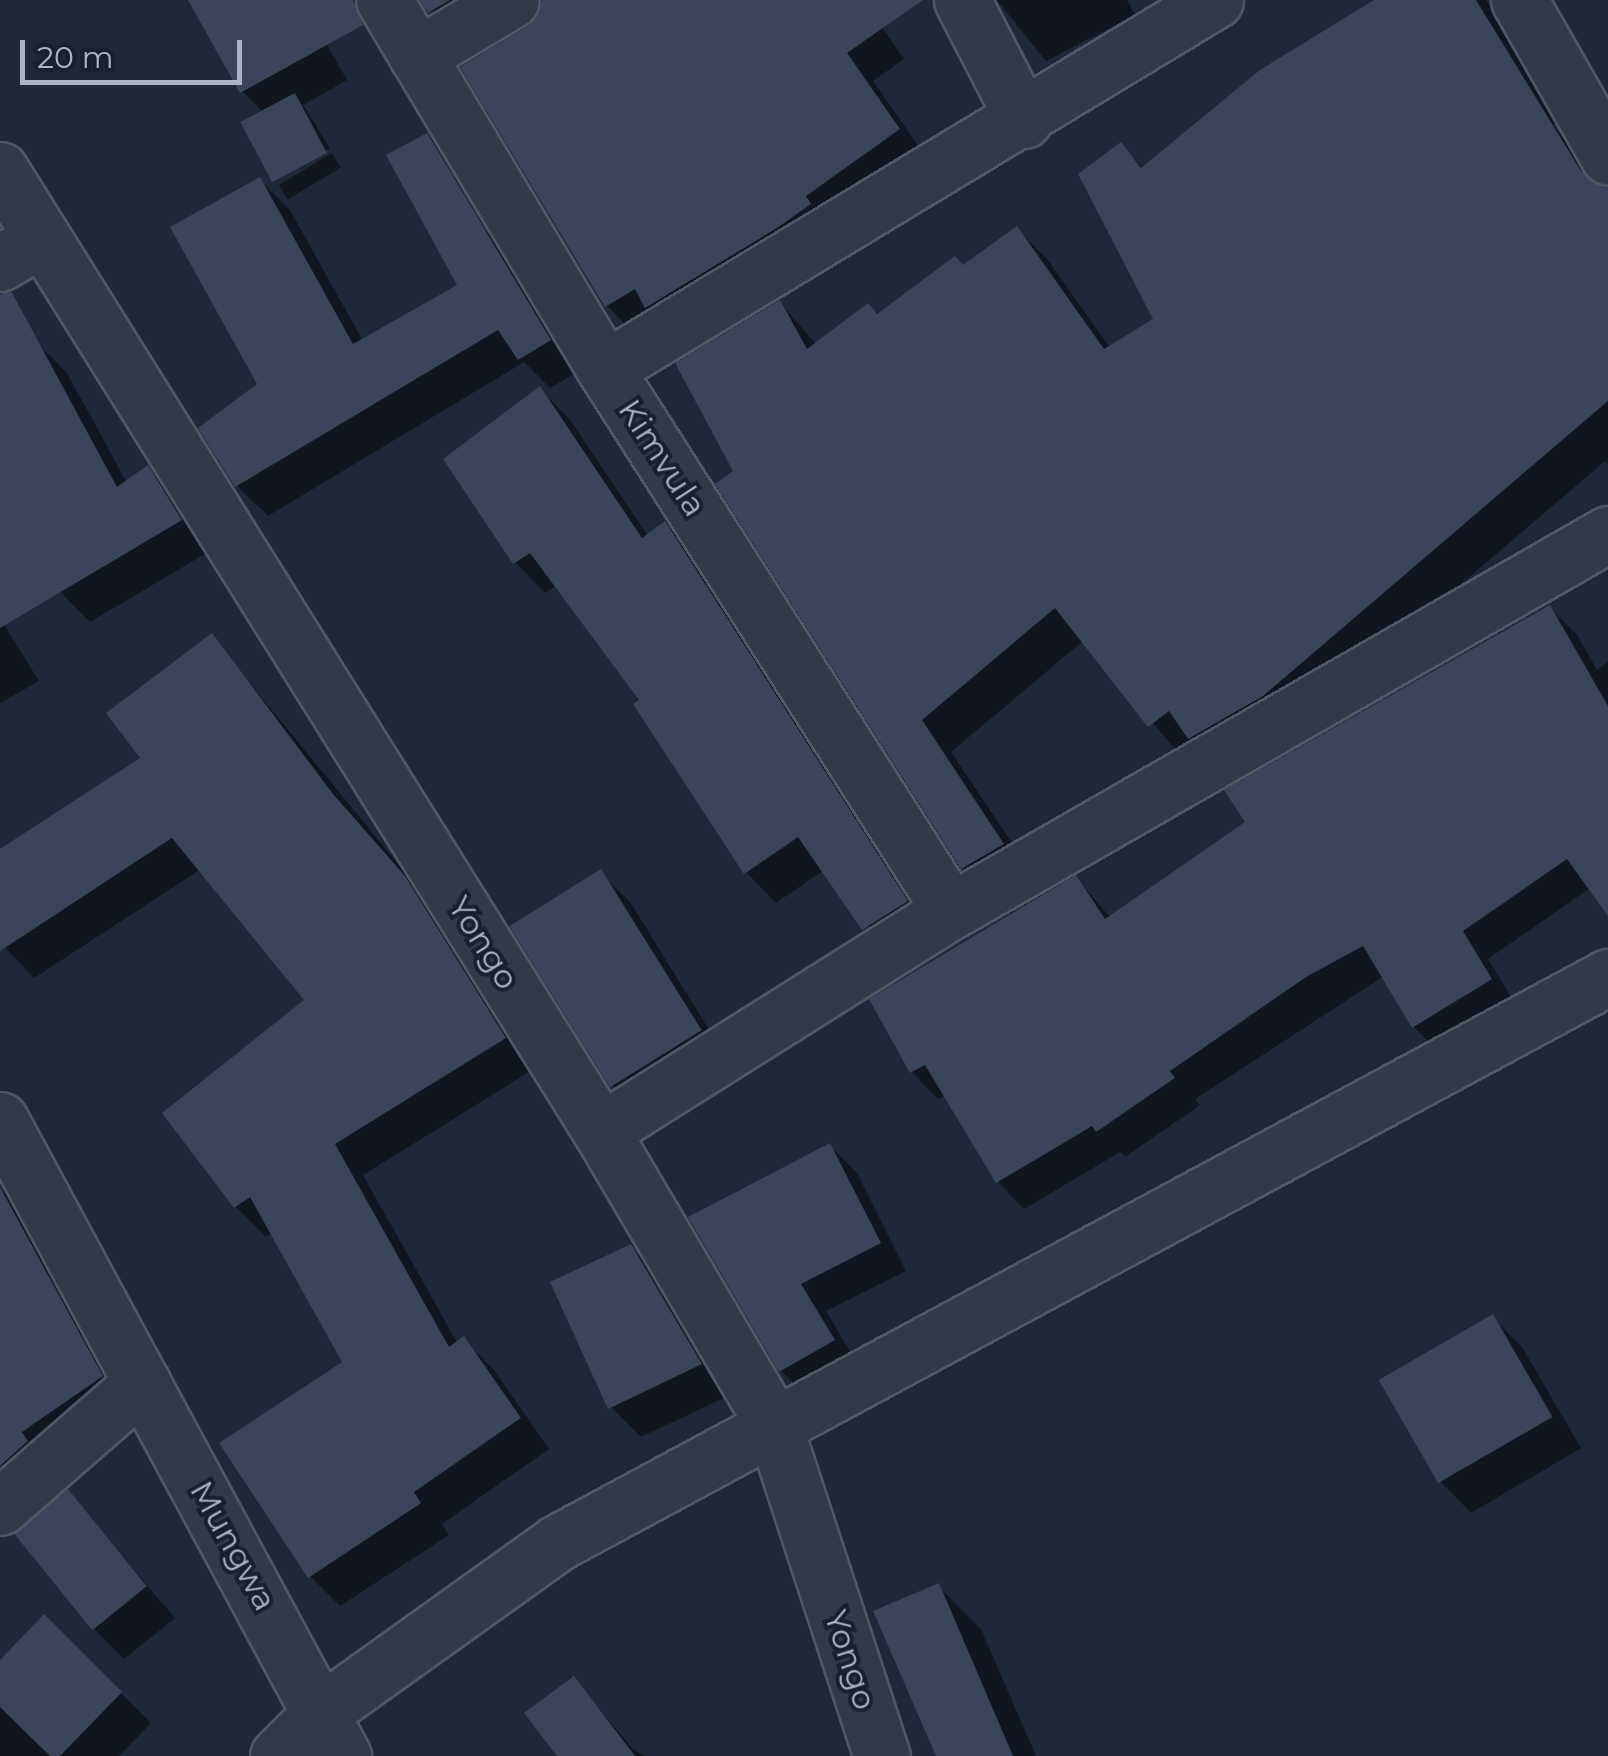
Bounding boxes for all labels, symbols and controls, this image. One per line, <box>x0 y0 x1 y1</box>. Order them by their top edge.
scale bar <box>25 20 248 82</box>
text: 20 m <box>37 39 114 76</box>
street label: Kimvula <box>610 392 714 524</box>
street label: Yongo <box>440 890 526 996</box>
street label: Mungwa <box>182 1475 284 1617</box>
street label: Yongo <box>816 1606 884 1714</box>

